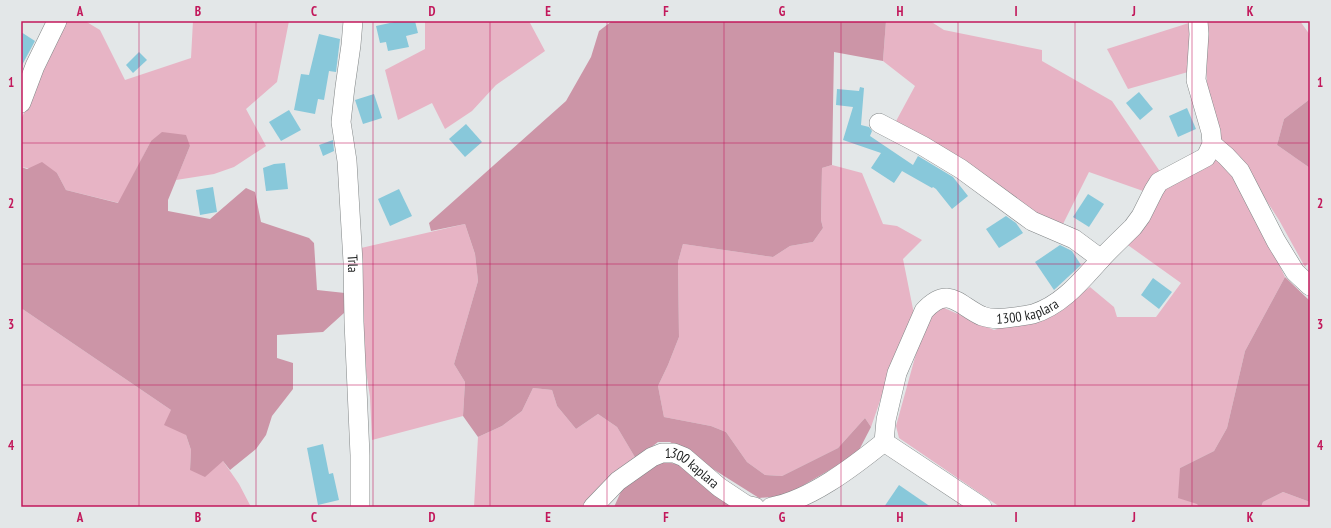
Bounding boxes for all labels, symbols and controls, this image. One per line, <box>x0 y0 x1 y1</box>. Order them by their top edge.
text: A <box>76 3 84 20</box>
text: B <box>195 3 201 20</box>
text: C <box>311 3 317 20</box>
text: D <box>429 3 436 20</box>
text: E <box>545 3 551 20</box>
text: F <box>663 3 669 20</box>
text: G <box>779 3 786 20</box>
text: H <box>897 3 904 20</box>
text: I <box>1014 3 1018 20</box>
text: J <box>1131 3 1136 20</box>
text: K <box>1247 3 1254 20</box>
text: 1 <box>8 74 14 91</box>
text: 1 <box>1317 74 1323 91</box>
text: 2 <box>8 195 14 212</box>
text: 2 <box>1317 195 1323 212</box>
street label: Trla <box>344 254 362 273</box>
street label: 1300 kaplara <box>996 295 1062 328</box>
text: 3 <box>8 316 14 333</box>
text: 3 <box>1317 316 1323 333</box>
text: 4 <box>8 437 15 454</box>
text: 4 <box>1317 437 1324 454</box>
street label: 1300 kaplara <box>665 444 723 492</box>
text: A <box>76 509 84 526</box>
text: B <box>195 509 201 526</box>
text: C <box>311 509 317 526</box>
text: D <box>429 509 436 526</box>
text: E <box>545 509 551 526</box>
text: F <box>663 509 669 526</box>
text: G <box>779 509 786 526</box>
text: H <box>897 509 904 526</box>
text: I <box>1014 509 1018 526</box>
text: J <box>1131 509 1136 526</box>
text: K <box>1247 509 1254 526</box>

